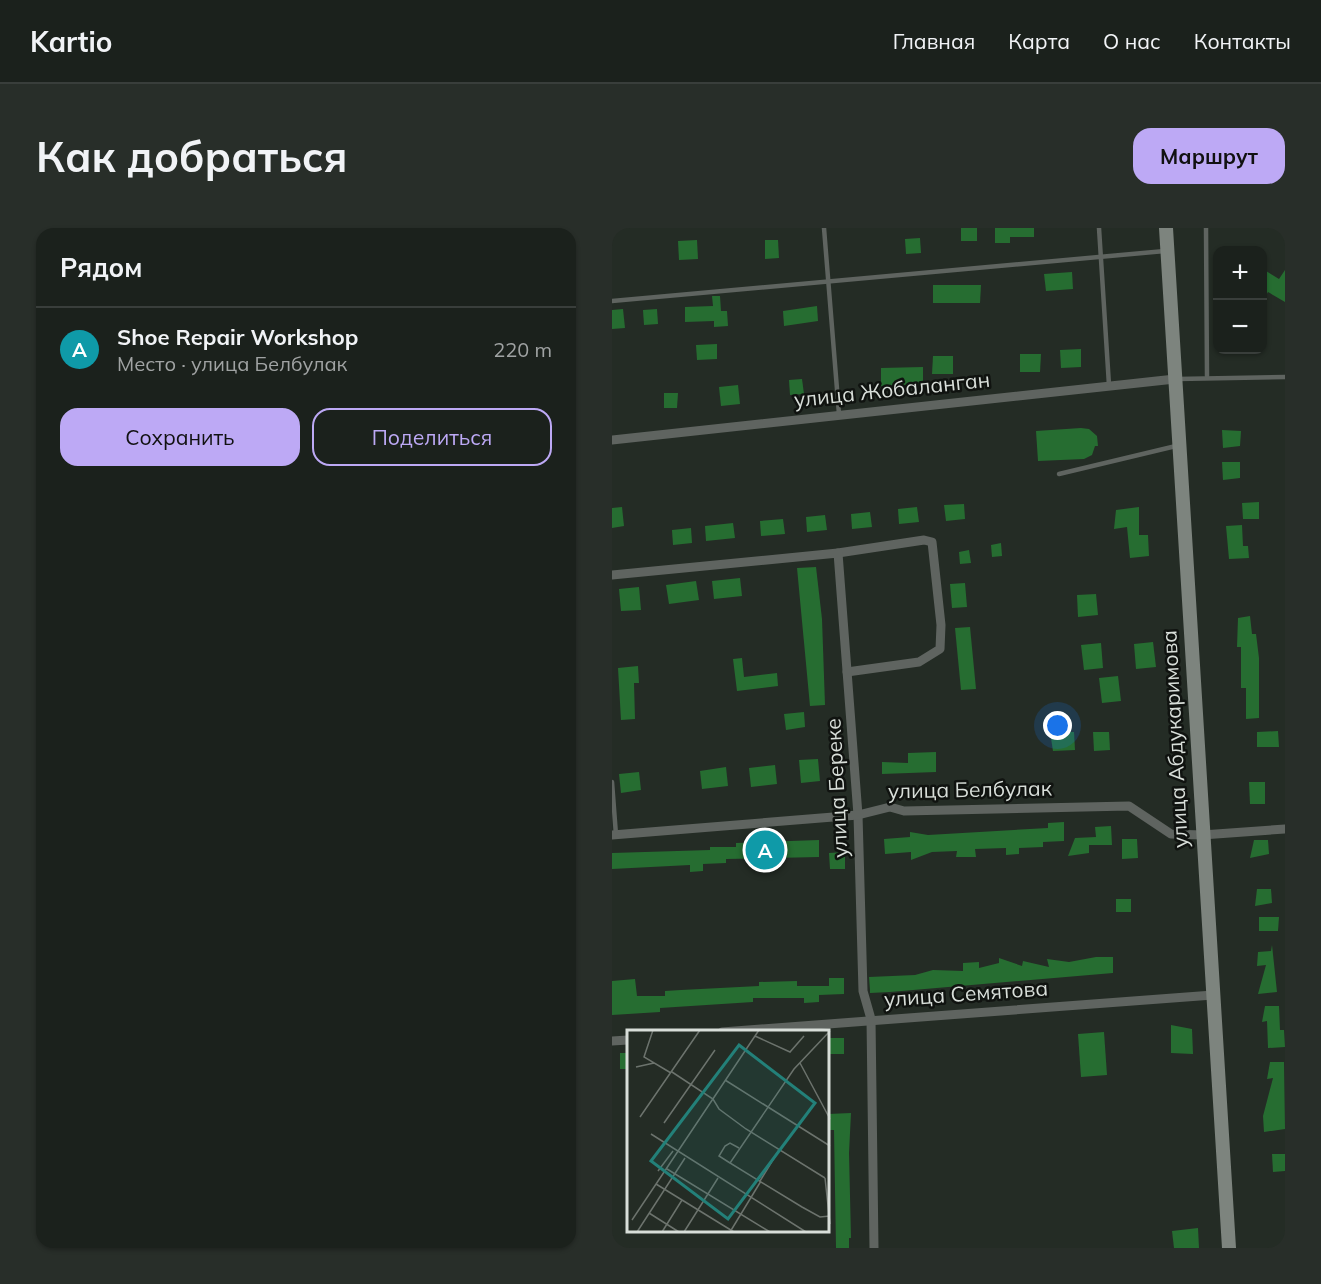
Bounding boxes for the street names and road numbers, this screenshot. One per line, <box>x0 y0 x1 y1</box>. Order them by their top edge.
street label: улица Жобаланган <box>793 366 991 412</box>
street label: улица Абдукаримова <box>1155 629 1193 849</box>
street label: улица Береке <box>819 718 853 859</box>
street label: улица Белбулак <box>888 775 1053 803</box>
street label: улица Семятова <box>883 974 1049 1012</box>

